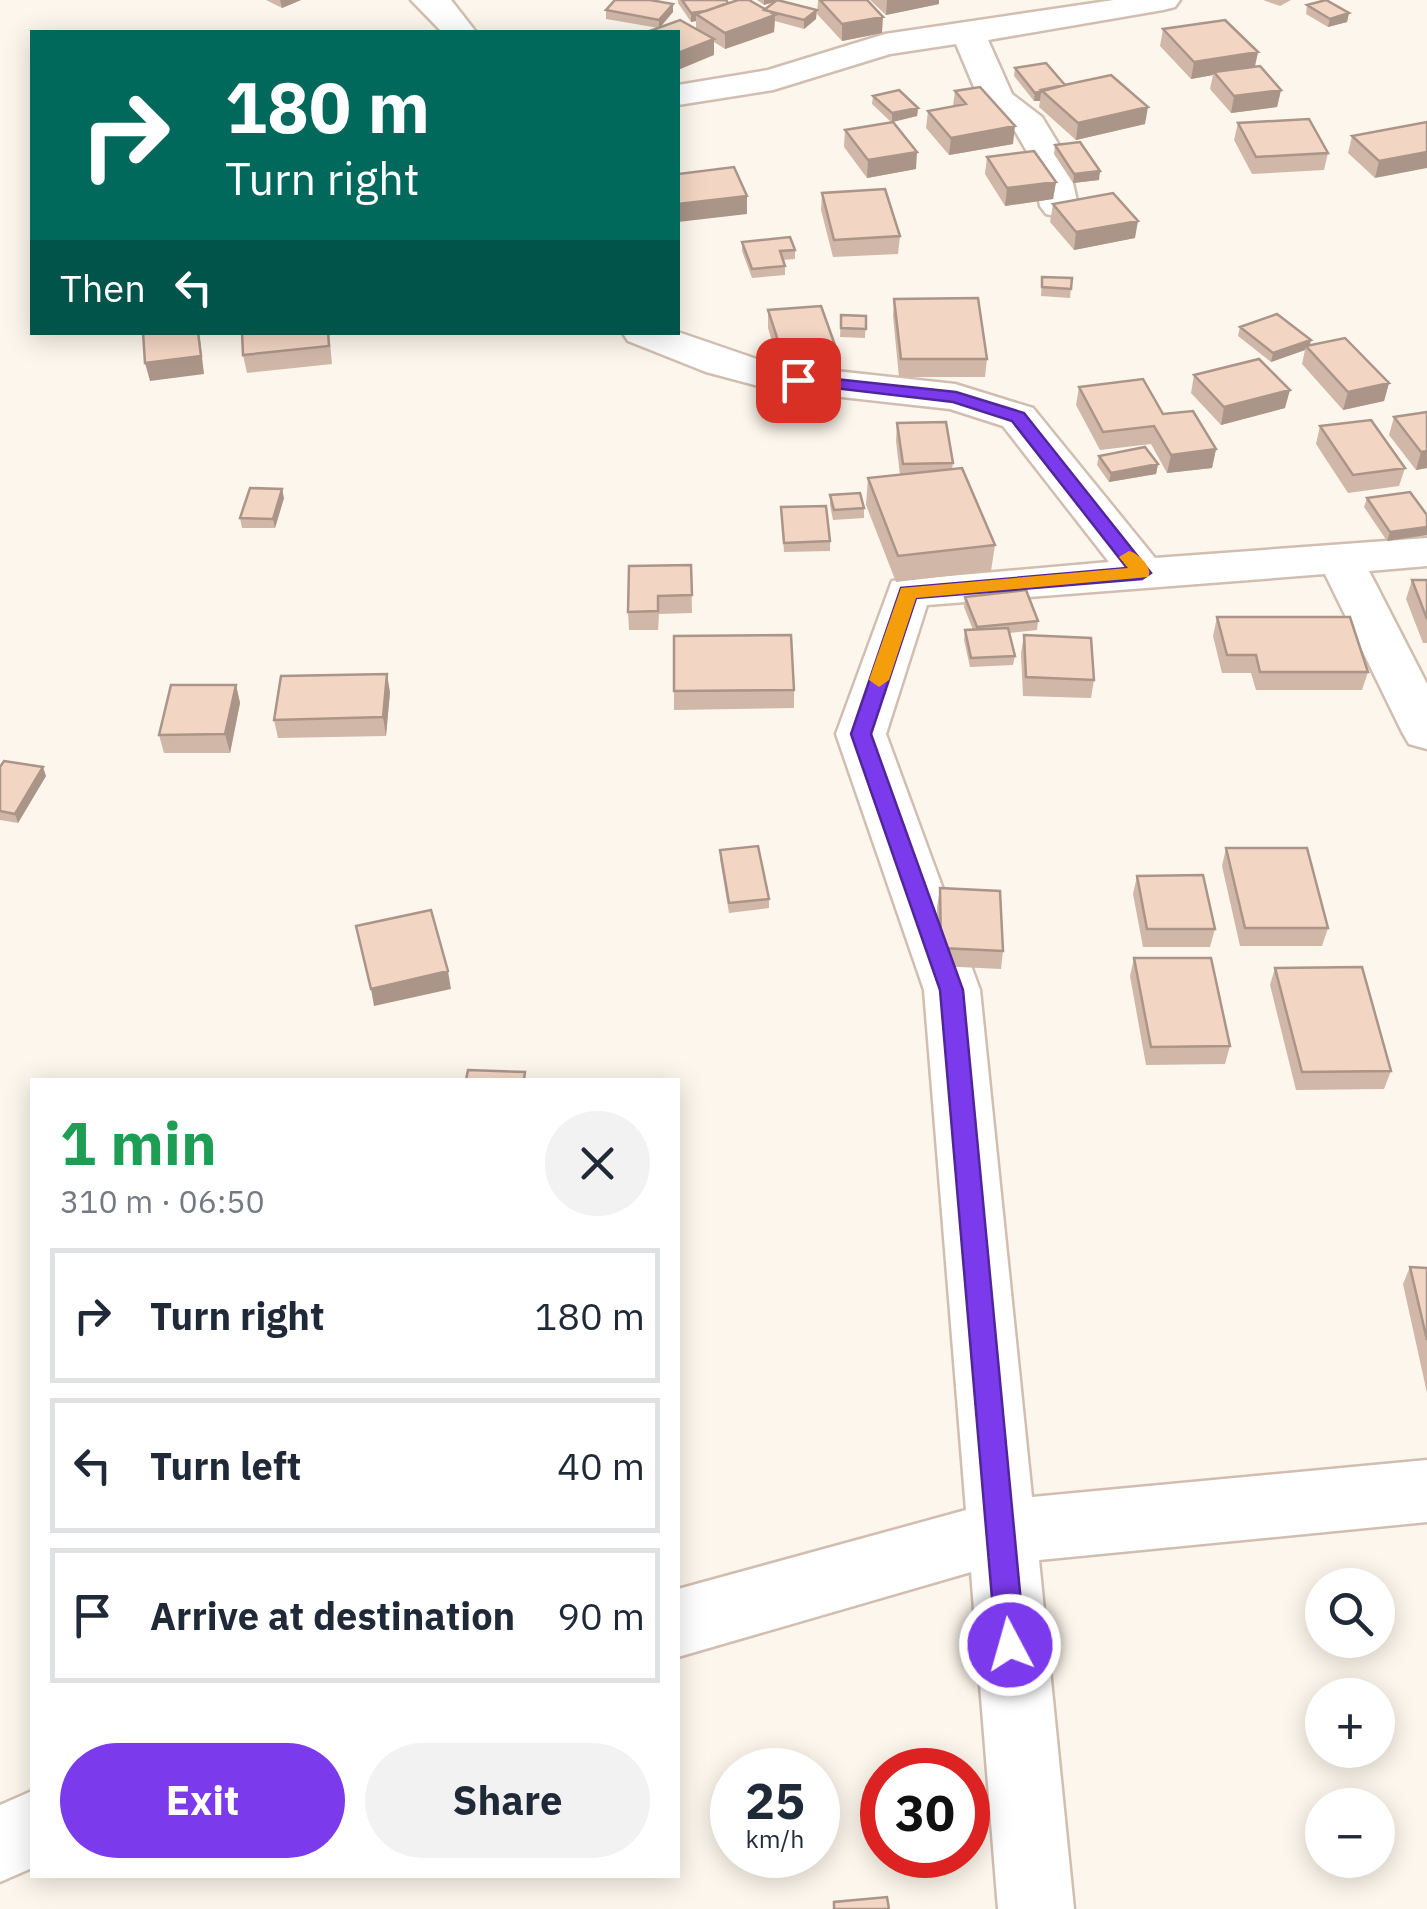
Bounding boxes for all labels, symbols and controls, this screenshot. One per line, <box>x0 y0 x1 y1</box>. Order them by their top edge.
text: 180 m <box>225 61 430 152</box>
icon: right <box>60 70 190 200</box>
text: Turn right <box>225 149 420 207</box>
icon: left <box>166 260 221 315</box>
text: Then <box>60 263 146 312</box>
pin <box>756 338 841 423</box>
icon: arrive <box>771 353 826 408</box>
text: 1 min <box>60 1103 217 1182</box>
button: close <box>545 1111 650 1216</box>
text: 310 m · 06:50 <box>60 1180 265 1222</box>
icon: right <box>65 1288 120 1343</box>
text: Turn right <box>150 1291 325 1340</box>
text: 180 m <box>534 1291 645 1340</box>
icon: left <box>65 1438 120 1493</box>
text: Turn left <box>150 1441 301 1490</box>
text: 40 m <box>557 1441 645 1490</box>
map controls <box>1305 1568 1395 1878</box>
button: search <box>1305 1568 1395 1658</box>
icon: arrive <box>65 1588 120 1643</box>
text: Arrive at destination <box>150 1591 515 1640</box>
text: 90 m <box>557 1591 645 1640</box>
position arrow <box>958 1593 1062 1697</box>
button: + <box>1305 1678 1395 1768</box>
button: Exit <box>60 1743 345 1858</box>
button: Share <box>365 1743 650 1858</box>
speed limit sign: 30 <box>860 1748 990 1878</box>
text: 25 <box>745 1768 805 1833</box>
button: − <box>1305 1788 1395 1878</box>
text: km/h <box>746 1822 804 1855</box>

